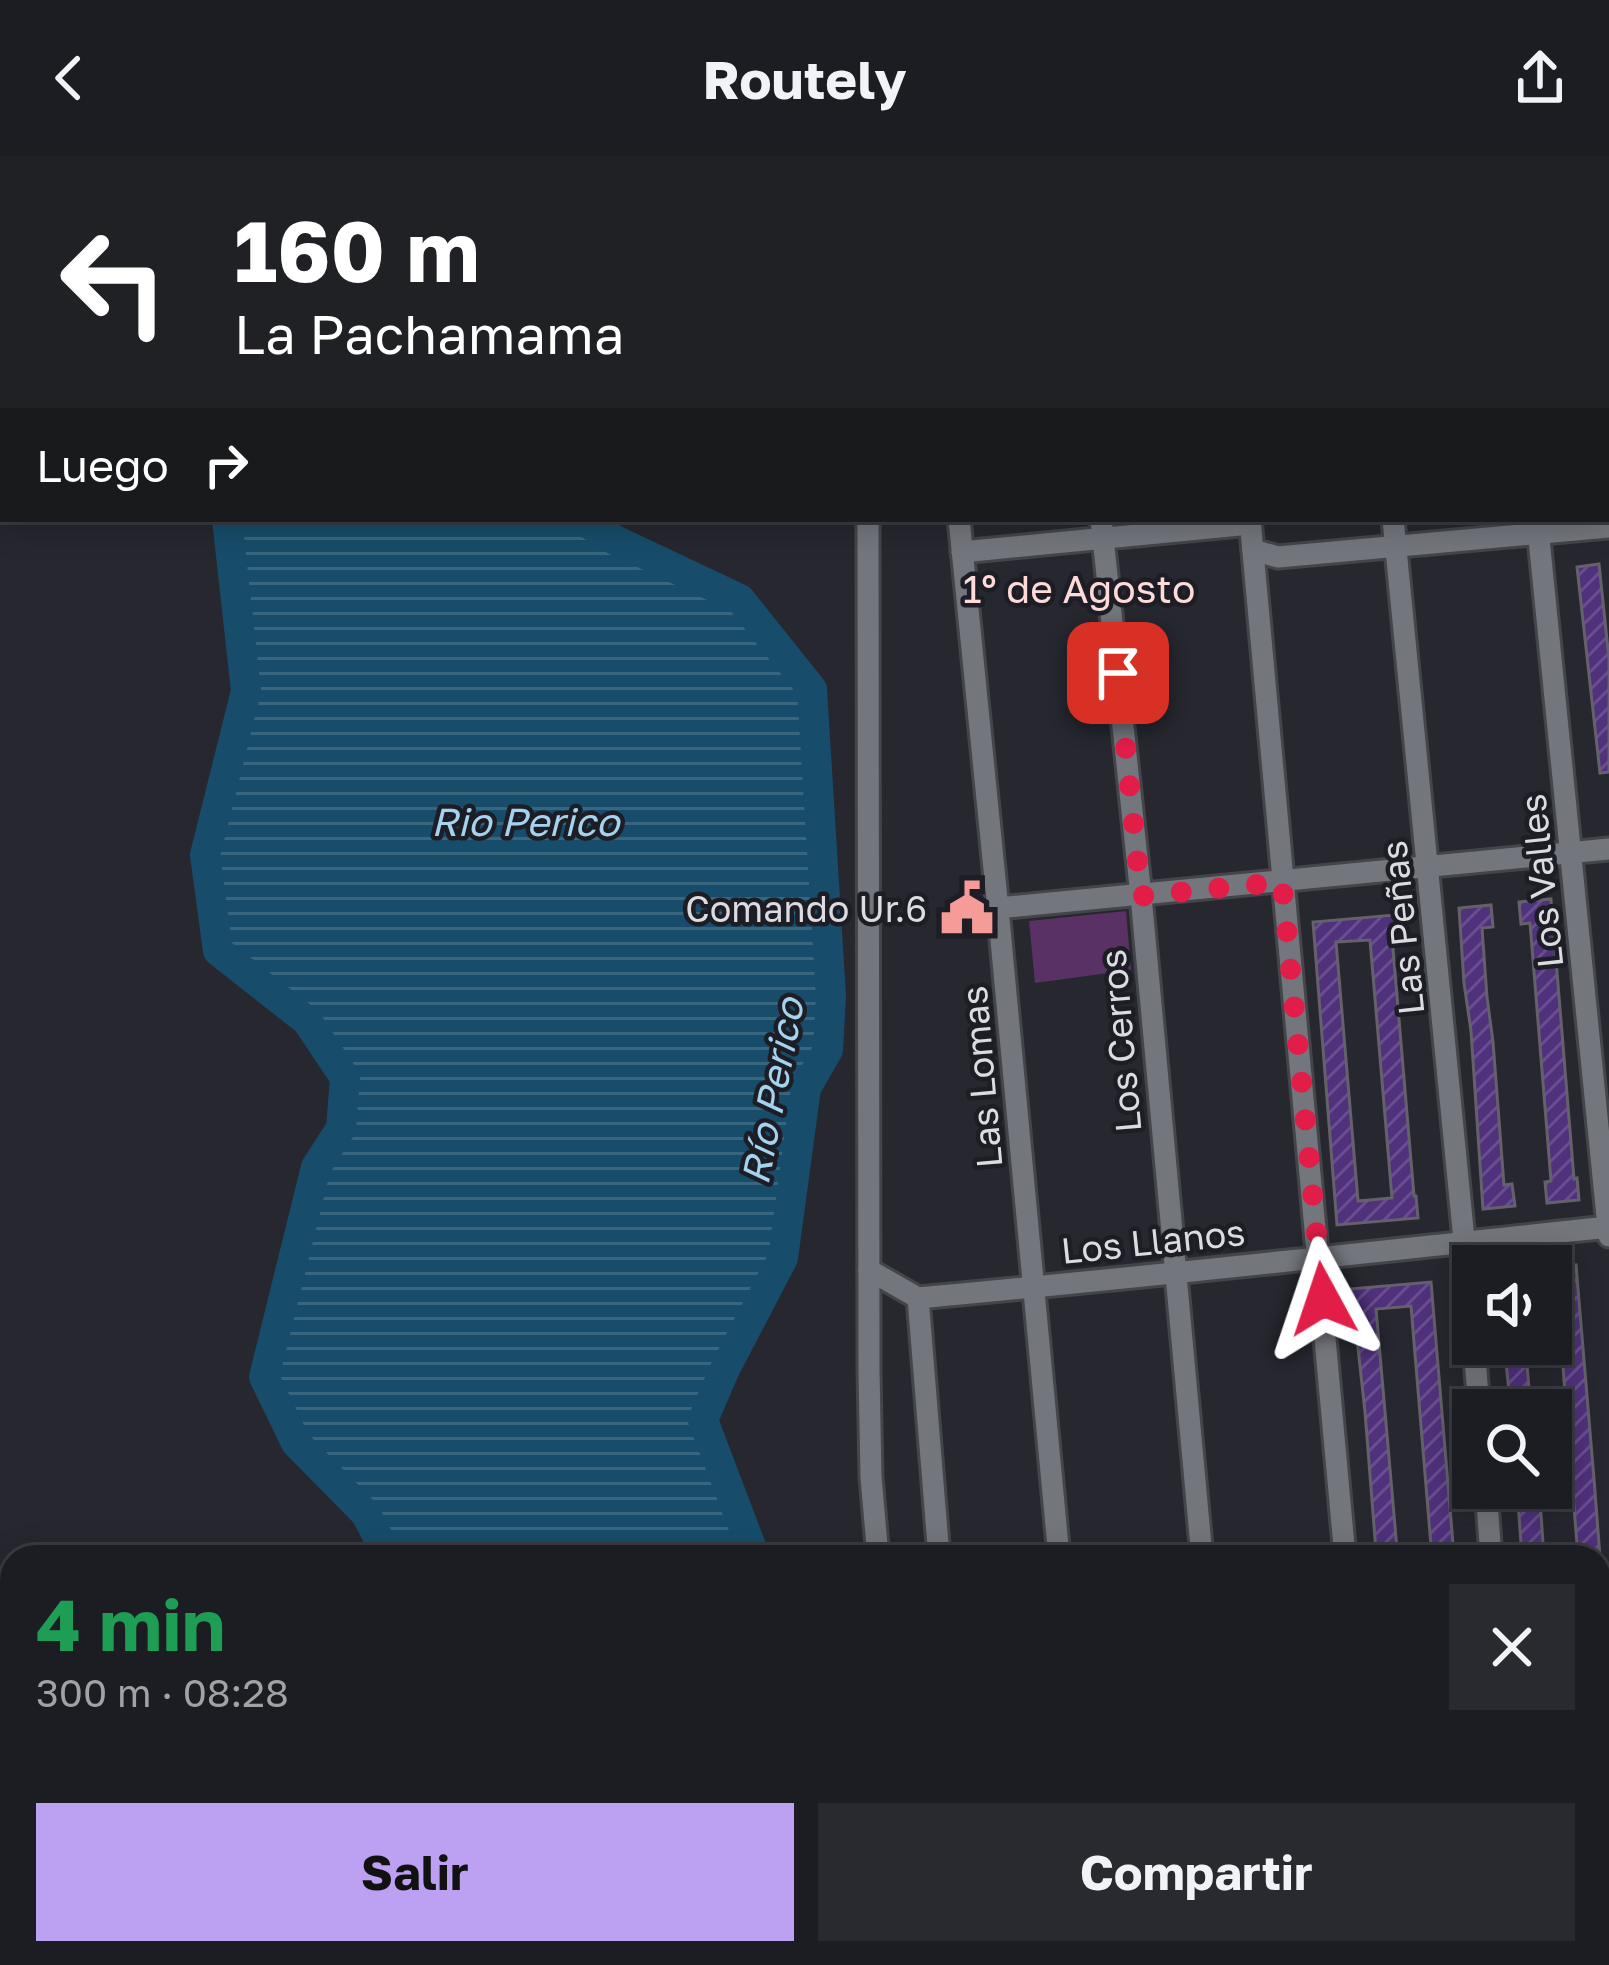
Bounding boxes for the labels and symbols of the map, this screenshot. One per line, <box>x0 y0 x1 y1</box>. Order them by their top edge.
district label: 1º de Agosto <box>963 565 1195 612</box>
pin <box>1067 622 1169 724</box>
street label: Los Valles <box>1510 792 1572 970</box>
water label: Rio Perico <box>431 798 622 845</box>
street label: Las Peñas <box>1371 839 1433 1017</box>
public building icon: Comando Ur.6 <box>938 879 996 937</box>
place label: Comando Ur.6 <box>685 887 927 930</box>
street label: Los Cerros <box>1091 948 1149 1134</box>
street label: Las Lomas <box>952 984 1010 1170</box>
water label: Río Perico <box>731 992 814 1188</box>
street label: Los Llanos <box>1059 1210 1247 1272</box>
position arrow <box>1260 1236 1386 1362</box>

